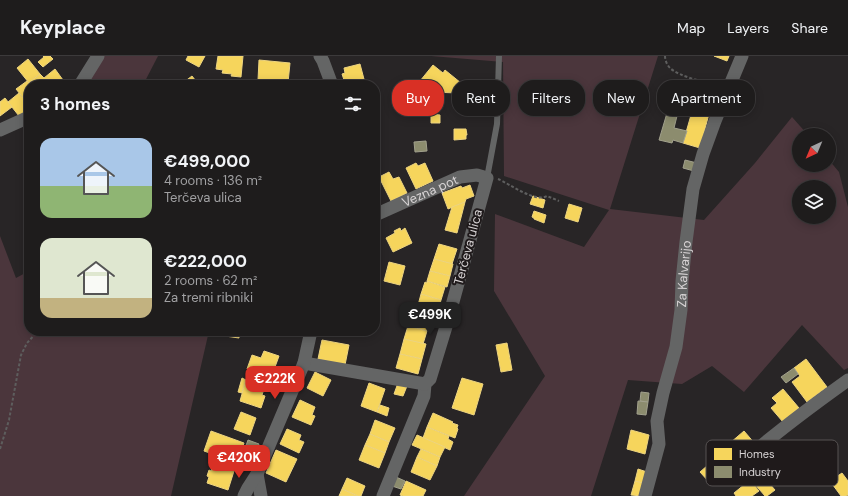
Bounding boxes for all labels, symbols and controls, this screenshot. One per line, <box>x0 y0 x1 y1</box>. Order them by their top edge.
text: Keyplace <box>20 15 106 40</box>
text: Map <box>677 19 705 37</box>
text: Layers <box>727 19 769 37</box>
text: Share <box>791 19 828 37</box>
chip: Buy <box>392 80 444 116</box>
chip: Rent <box>452 80 510 116</box>
chip: Filters <box>518 80 585 116</box>
chip: New <box>593 80 649 116</box>
chip: Apartment <box>657 80 755 116</box>
text: 3 homes <box>40 93 110 115</box>
icon: filters <box>342 93 364 115</box>
north arrow <box>792 128 836 172</box>
map controls <box>792 128 836 224</box>
text: €499,000 <box>164 150 250 172</box>
icon: home <box>72 154 120 202</box>
street label: Vezna pot <box>399 171 461 211</box>
text: 4 rooms · 136 m² <box>164 172 262 189</box>
button: layers <box>792 180 836 224</box>
text: Terčeva ulica <box>164 189 242 206</box>
street label: Terčeva ulica <box>450 207 486 287</box>
street label: Za Kalvarijo <box>673 239 695 308</box>
text: €222,000 <box>164 250 247 272</box>
icon: home <box>72 254 120 302</box>
text: 2 rooms · 62 m² <box>164 272 257 289</box>
text: Za tremi ribniki <box>164 289 253 306</box>
pin: €499K <box>402 302 458 336</box>
text: €499K <box>408 306 452 323</box>
pin: €222K <box>247 366 303 400</box>
text: €222K <box>254 370 296 387</box>
legend <box>706 440 838 486</box>
pin: €420K <box>211 445 267 479</box>
text: Homes <box>739 447 775 461</box>
text: €420K <box>217 449 261 466</box>
text: Industry <box>739 465 781 479</box>

